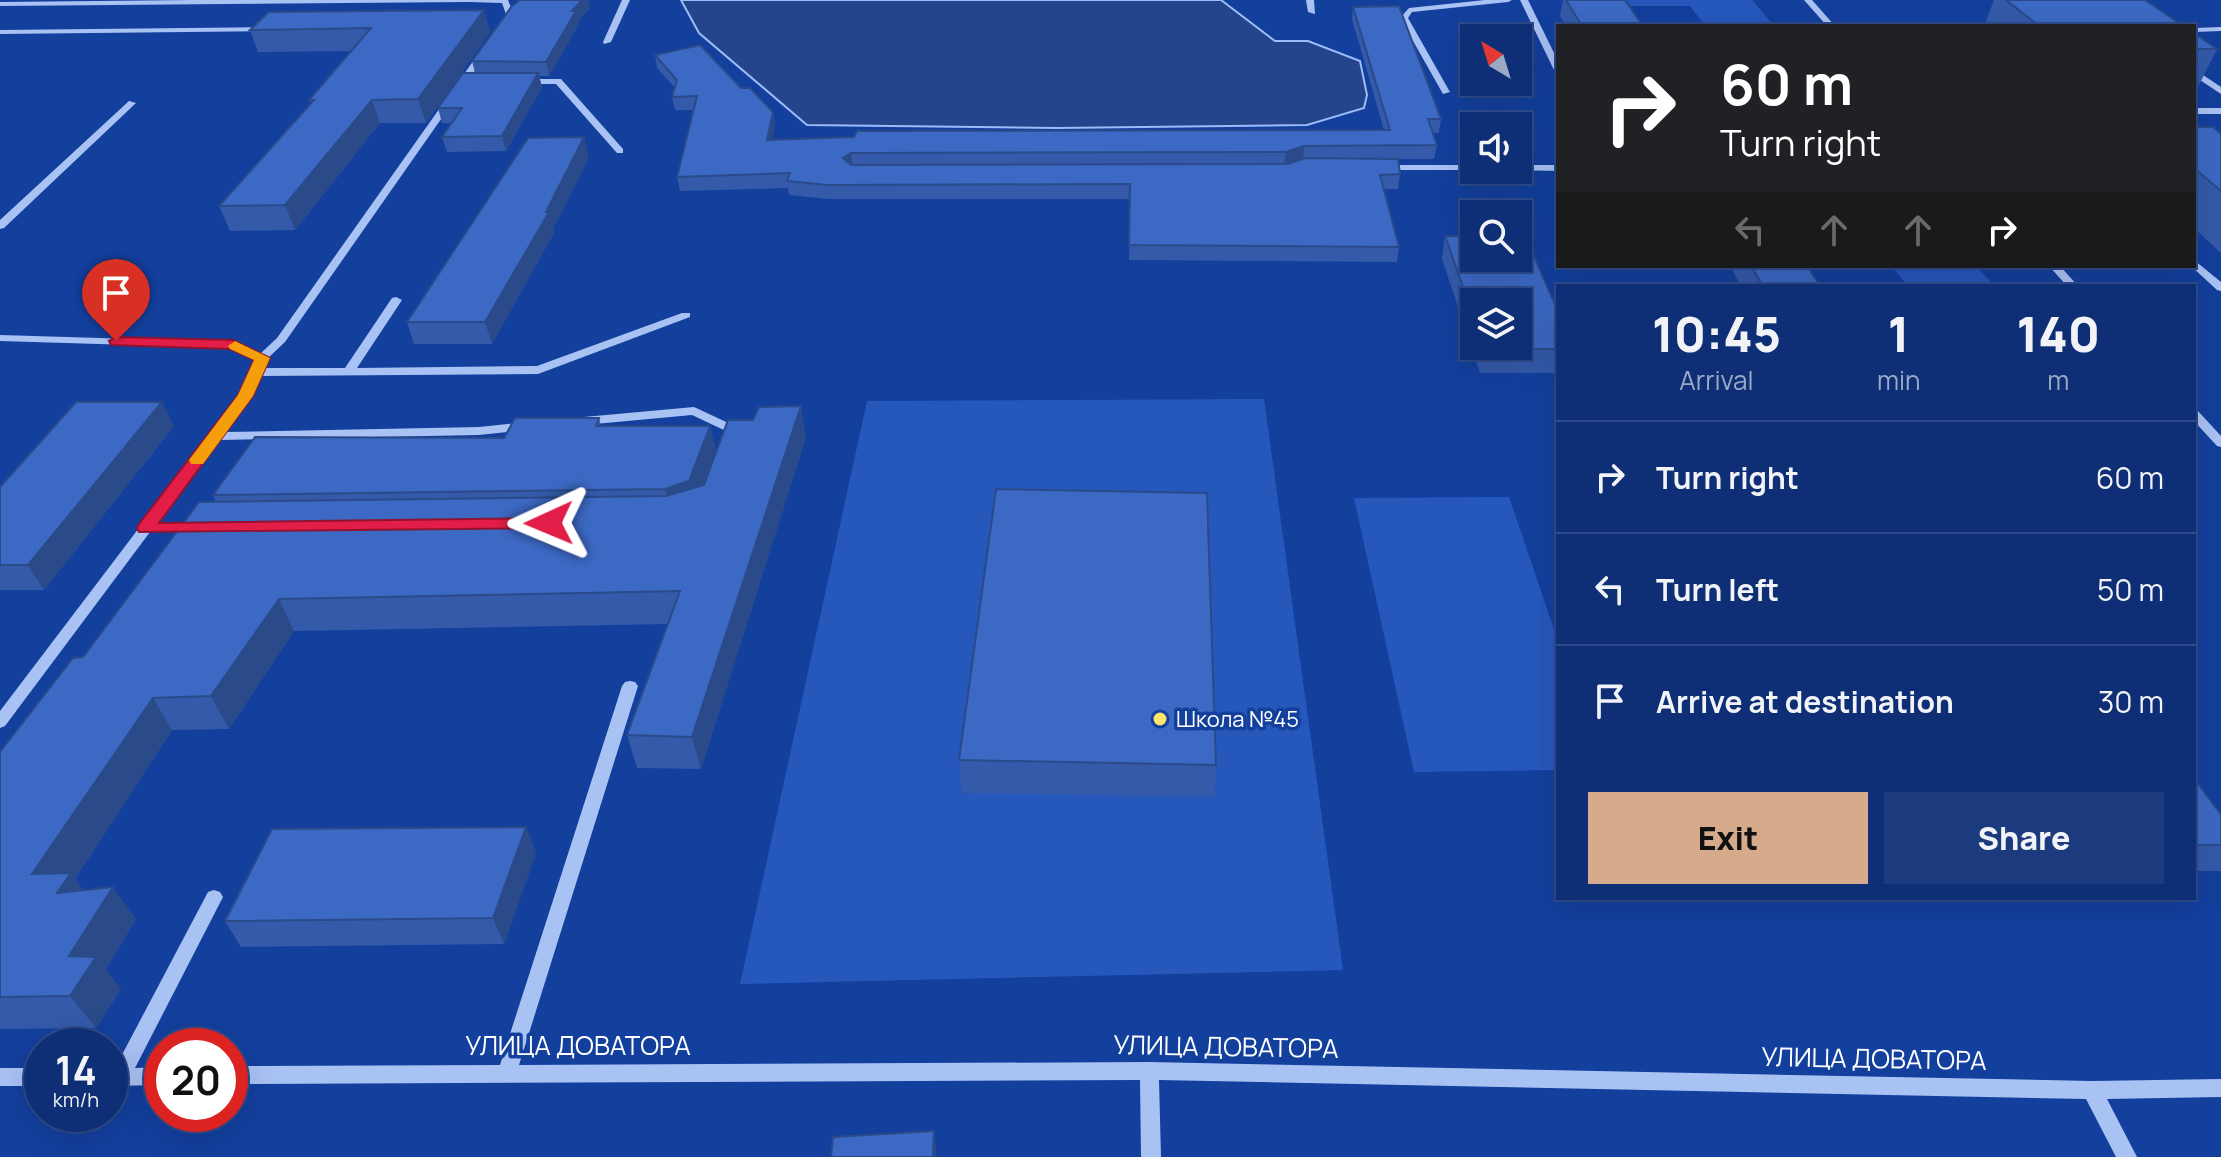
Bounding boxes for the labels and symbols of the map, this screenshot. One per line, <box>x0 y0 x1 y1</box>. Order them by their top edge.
north arrow <box>1460 24 1532 96</box>
pin <box>82 259 150 341</box>
position arrow <box>507 481 591 565</box>
place label: Школа №45 <box>1176 704 1299 734</box>
marker: Школа №45 <box>1151 710 1169 728</box>
street label: УЛИЦА ДОВАТОРА <box>1113 1026 1339 1066</box>
street label: УЛИЦА ДОВАТОРА <box>465 1027 691 1063</box>
speed limit sign: 20 <box>144 1028 248 1132</box>
street label: УЛИЦА ДОВАТОРА <box>1761 1038 1987 1078</box>

